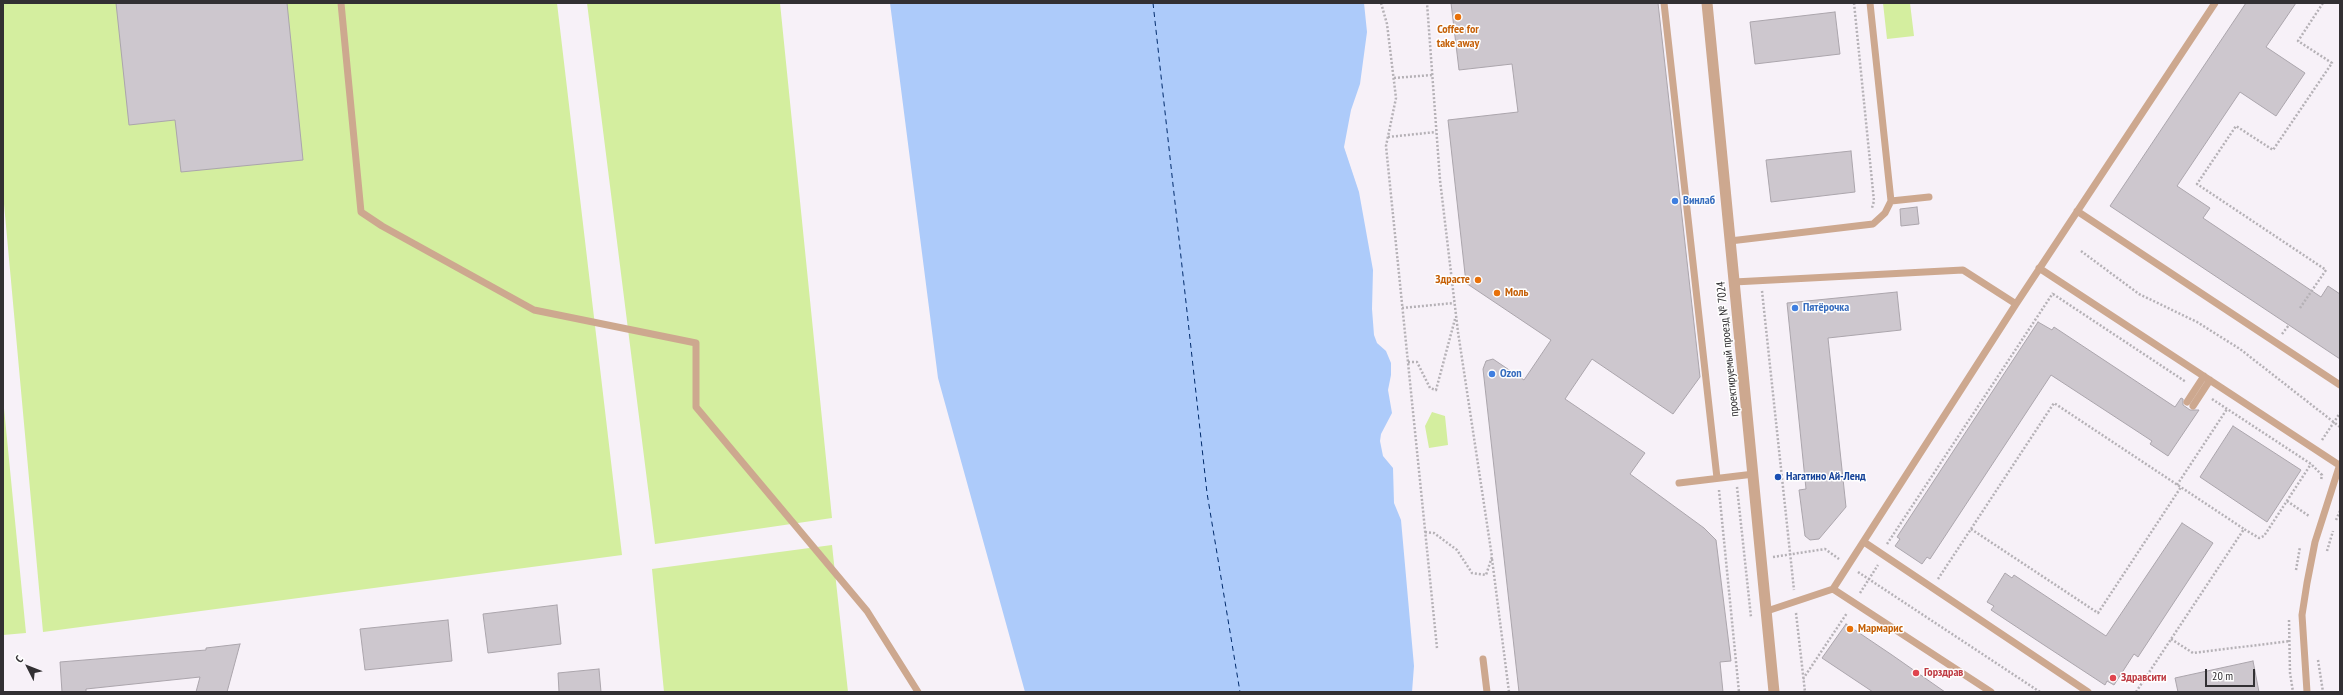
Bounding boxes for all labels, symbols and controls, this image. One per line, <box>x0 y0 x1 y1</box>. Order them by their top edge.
marker: Coffee for take away <box>1453 12 1463 22</box>
place label: Coffee for take away <box>1437 23 1479 51</box>
place label: Винлаб <box>1683 194 1715 208</box>
marker: Винлаб <box>1670 196 1680 206</box>
place label: Здрасте <box>1435 273 1470 287</box>
marker: Здрасте <box>1473 275 1483 285</box>
street label: проектируемый проезд № 7024 <box>1714 281 1742 417</box>
place label: Моль <box>1505 286 1528 300</box>
marker: Моль <box>1492 288 1502 298</box>
place label: Пятёрочка <box>1803 301 1849 315</box>
marker: Пятёрочка <box>1790 303 1800 313</box>
place label: Ozon <box>1500 367 1522 381</box>
marker: Ozon <box>1487 369 1497 379</box>
place label: Нагатино Ай-Ленд <box>1786 470 1866 484</box>
marker: Нагатино Ай-Ленд <box>1773 472 1783 482</box>
place label: Мармарис <box>1858 622 1903 636</box>
marker: Мармарис <box>1845 624 1855 634</box>
north arrow <box>8 647 48 687</box>
text: С <box>12 652 26 666</box>
scale bar <box>2207 661 2257 687</box>
place label: Горздрав <box>1924 666 1963 680</box>
marker: Горздрав <box>1911 668 1921 678</box>
text: 20 m <box>2212 668 2233 683</box>
place label: Здравсити <box>2121 671 2166 685</box>
marker: Здравсити <box>2108 673 2118 683</box>

